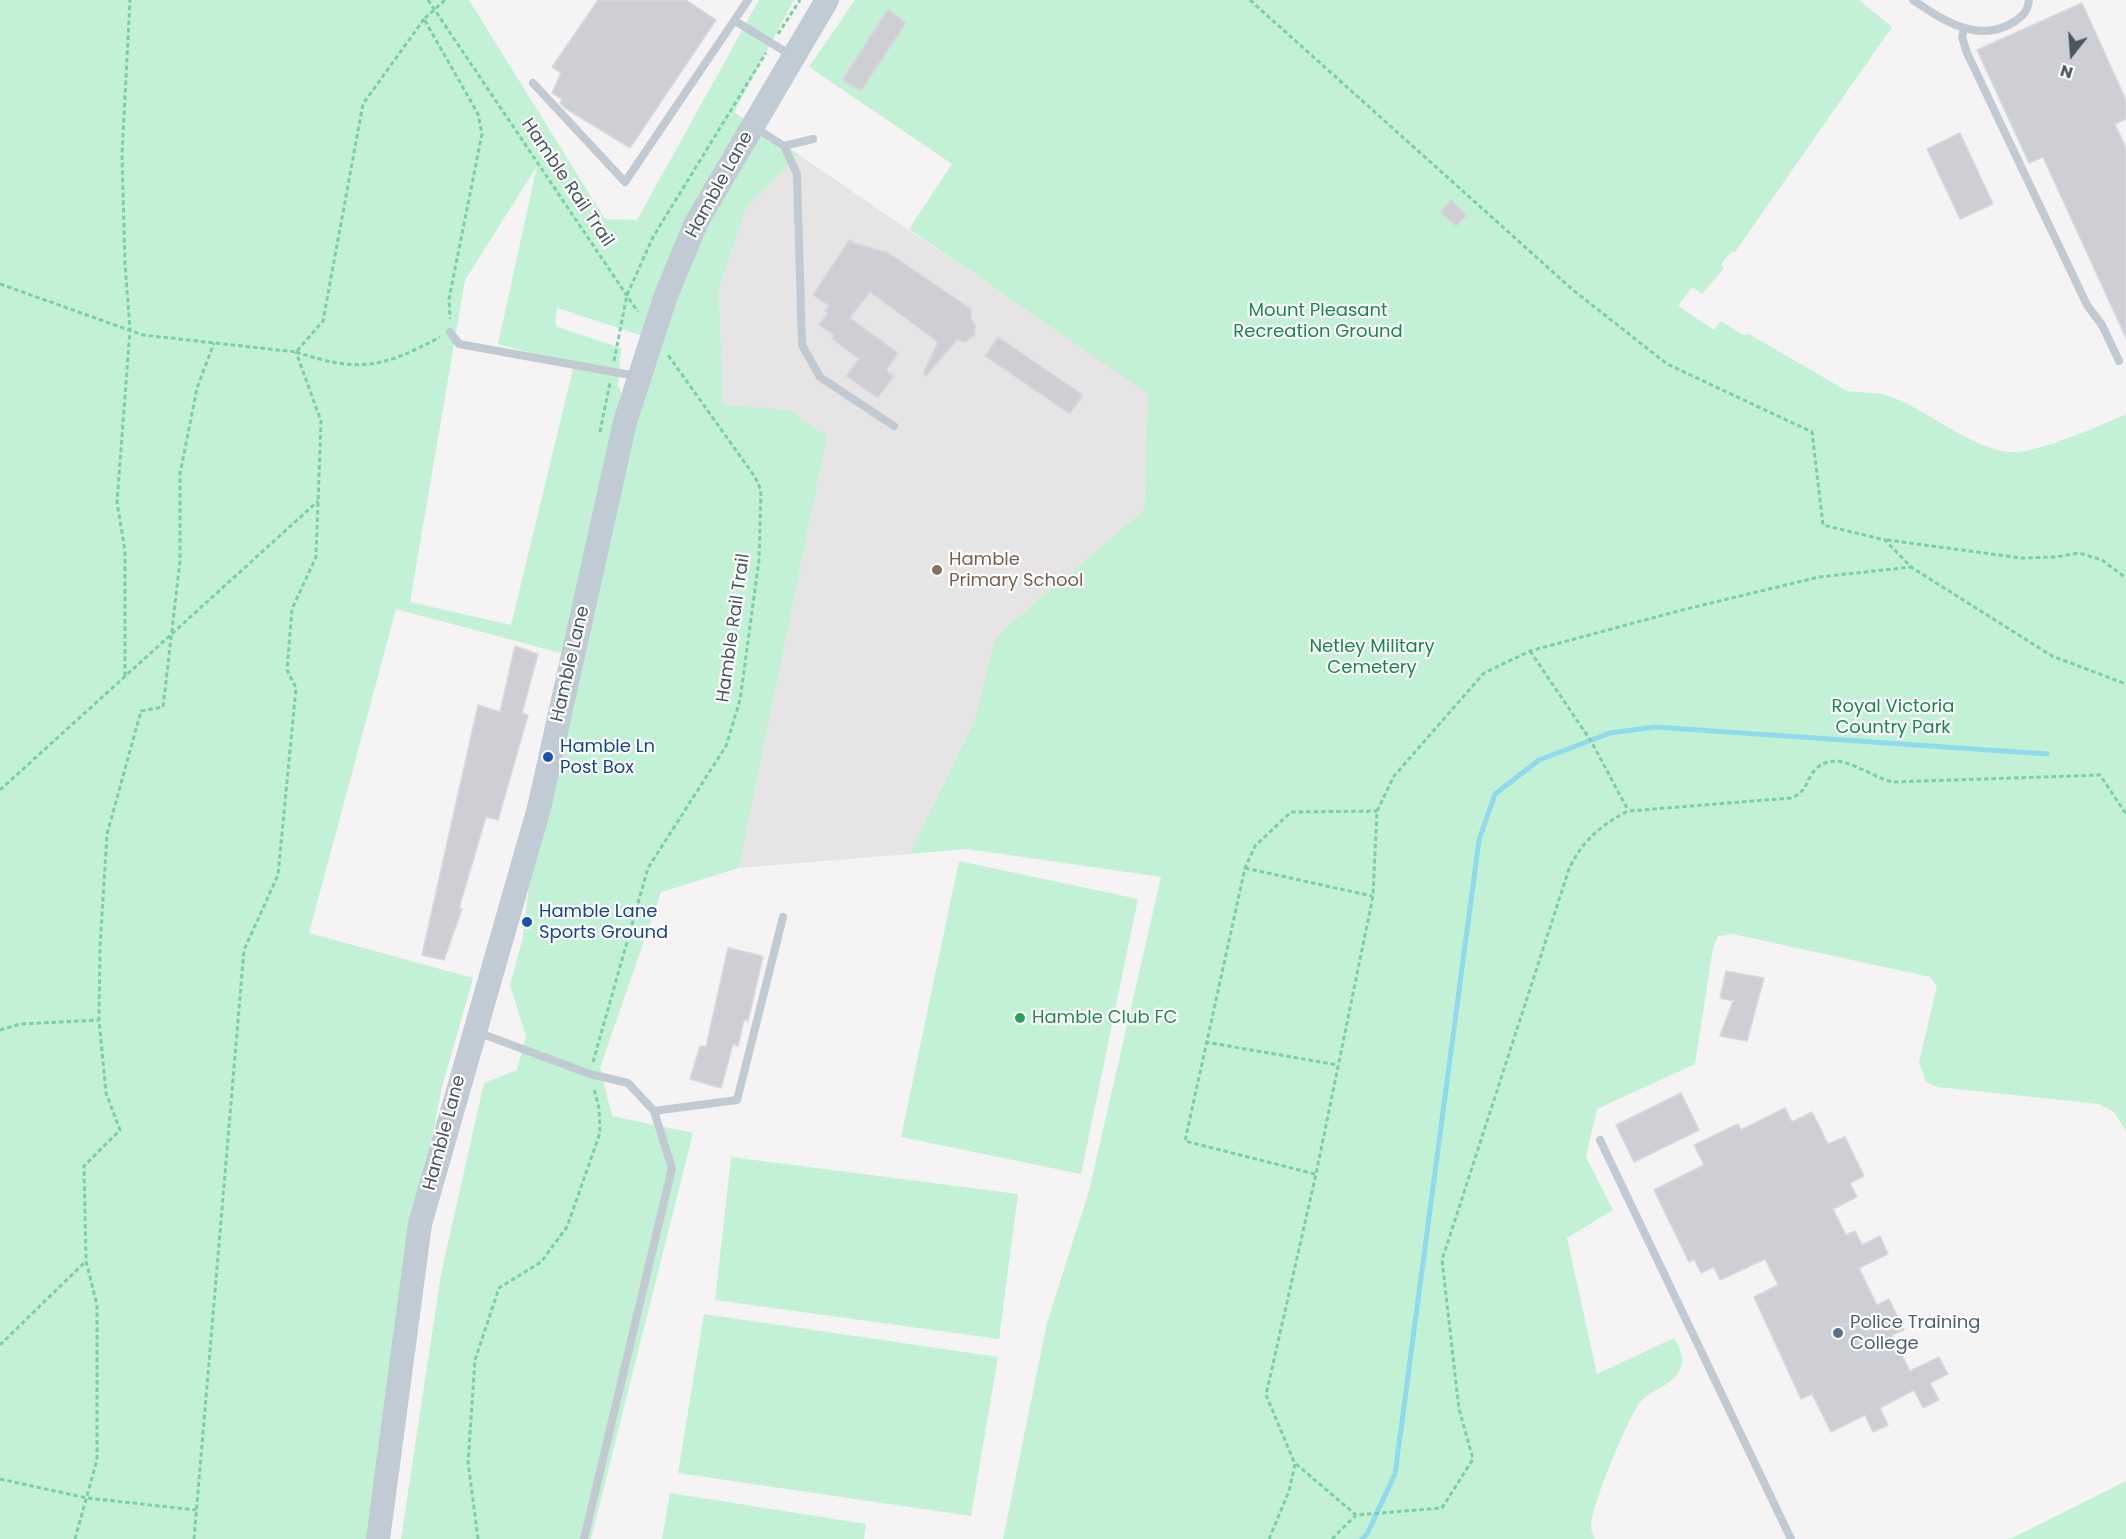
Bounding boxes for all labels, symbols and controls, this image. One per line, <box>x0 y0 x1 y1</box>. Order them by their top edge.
north arrow <box>2042 24 2102 84</box>
text: N <box>2057 59 2076 84</box>
street label: Hamble Rail Trail <box>516 115 618 251</box>
street label: Hamble Lane <box>682 128 758 242</box>
park label: Mount Pleasant Recreation Ground <box>1233 300 1403 342</box>
place label: Hamble Primary School <box>949 549 1083 592</box>
street label: Hamble Rail Trail <box>713 552 755 704</box>
marker: Hamble Primary School <box>930 563 944 577</box>
street label: Hamble Lane <box>547 604 595 724</box>
park label: Netley Military Cemetery <box>1309 636 1435 678</box>
park label: Royal Victoria Country Park <box>1832 696 1954 738</box>
place label: Hamble Ln Post Box <box>560 736 655 778</box>
marker: Hamble Ln Post Box <box>541 750 555 764</box>
place label: Hamble Lane Sports Ground <box>539 901 668 944</box>
marker: Hamble Lane Sports Ground <box>520 915 534 929</box>
place label: Hamble Club FC <box>1032 1007 1178 1029</box>
marker: Hamble Club FC <box>1013 1011 1027 1025</box>
street label: Hamble Lane <box>419 1073 471 1193</box>
place label: Police Training College <box>1850 1312 1980 1354</box>
marker: Police Training College <box>1831 1326 1845 1340</box>

